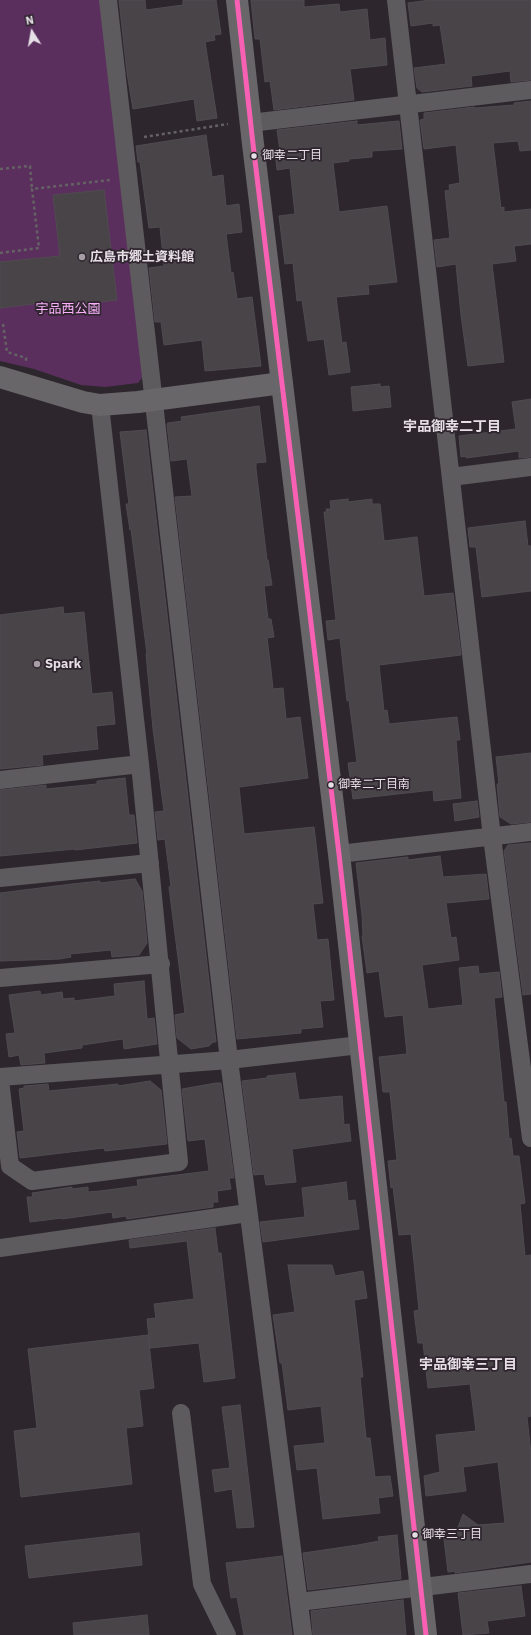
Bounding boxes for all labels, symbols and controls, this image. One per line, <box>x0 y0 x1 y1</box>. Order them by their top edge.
north arrow <box>12 12 52 52</box>
text: N <box>24 13 35 28</box>
place label: 御幸二丁目 <box>262 149 322 163</box>
marker: 御幸二丁目 <box>249 151 259 161</box>
place label: 広島市郷土資料館 <box>90 249 194 265</box>
marker: 広島市郷土資料館 <box>77 252 87 262</box>
park label: 宇品西公園 <box>36 301 100 317</box>
district label: 宇品御幸二丁目 <box>403 419 501 435</box>
place label: Spark <box>45 656 81 672</box>
marker: Spark <box>32 659 42 669</box>
place label: 御幸二丁目南 <box>338 778 410 792</box>
marker: 御幸二丁目南 <box>326 780 336 790</box>
district label: 宇品御幸三丁目 <box>419 1357 517 1373</box>
place label: 御幸三丁目 <box>422 1528 482 1542</box>
marker: 御幸三丁目 <box>410 1530 420 1540</box>

